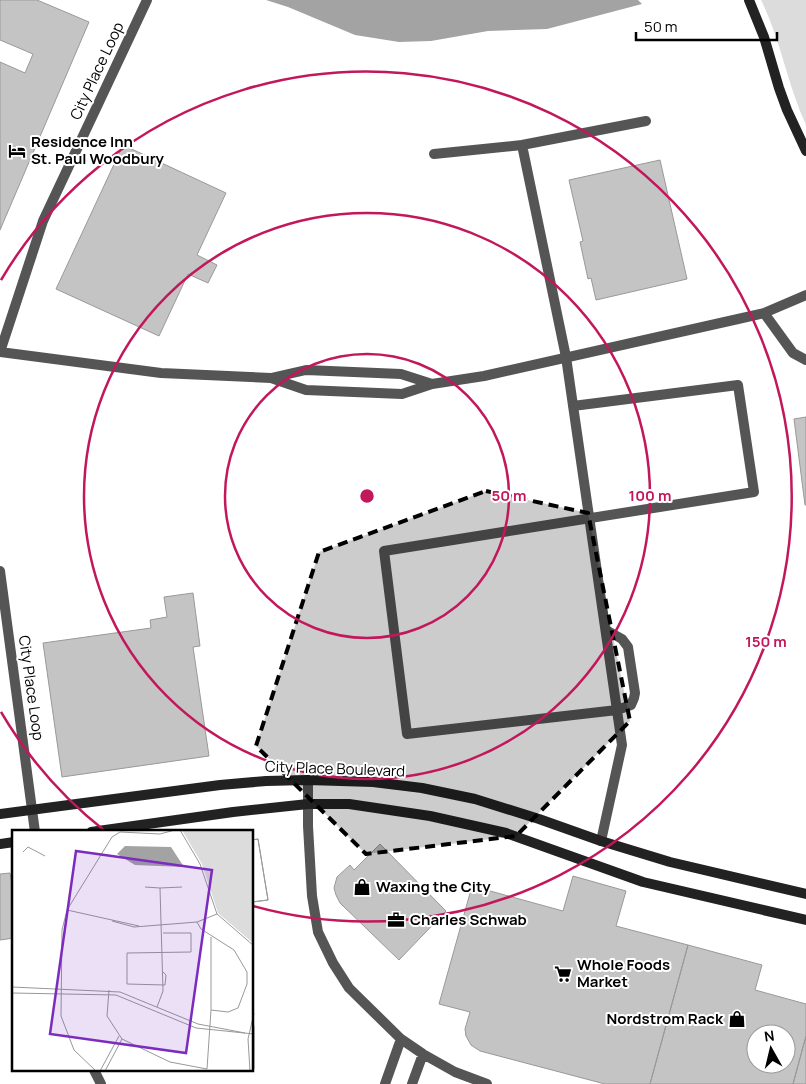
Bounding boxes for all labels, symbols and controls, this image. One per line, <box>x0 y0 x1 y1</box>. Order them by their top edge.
scale bar <box>636 10 777 42</box>
text: 50 m <box>644 16 678 37</box>
street label: City Place Loop <box>65 18 129 123</box>
place label: Residence Inn St. Paul Woodbury <box>31 131 164 169</box>
hotel icon: Residence Inn St. Paul Woodbury <box>7 141 27 161</box>
text: 50 m <box>491 485 527 506</box>
text: 100 m <box>629 485 671 506</box>
centre of rings <box>358 487 376 505</box>
text: 150 m <box>745 631 787 652</box>
street label: City Place Loop <box>14 634 49 742</box>
street label: City Place Boulevard <box>265 756 405 781</box>
inset map <box>12 830 254 1072</box>
place label: Waxing the City <box>376 876 491 897</box>
shop icon: Waxing the City <box>352 877 372 897</box>
place label: Charles Schwab <box>410 909 527 930</box>
office icon: Charles Schwab <box>386 910 406 930</box>
place label: Whole Foods Market <box>577 954 670 992</box>
supermarket icon: Whole Foods Market <box>553 964 573 984</box>
place label: Nordstrom Rack <box>606 1008 724 1029</box>
shop icon: Nordstrom Rack <box>727 1009 747 1029</box>
north arrow <box>746 1024 796 1074</box>
text: N <box>763 1026 775 1046</box>

